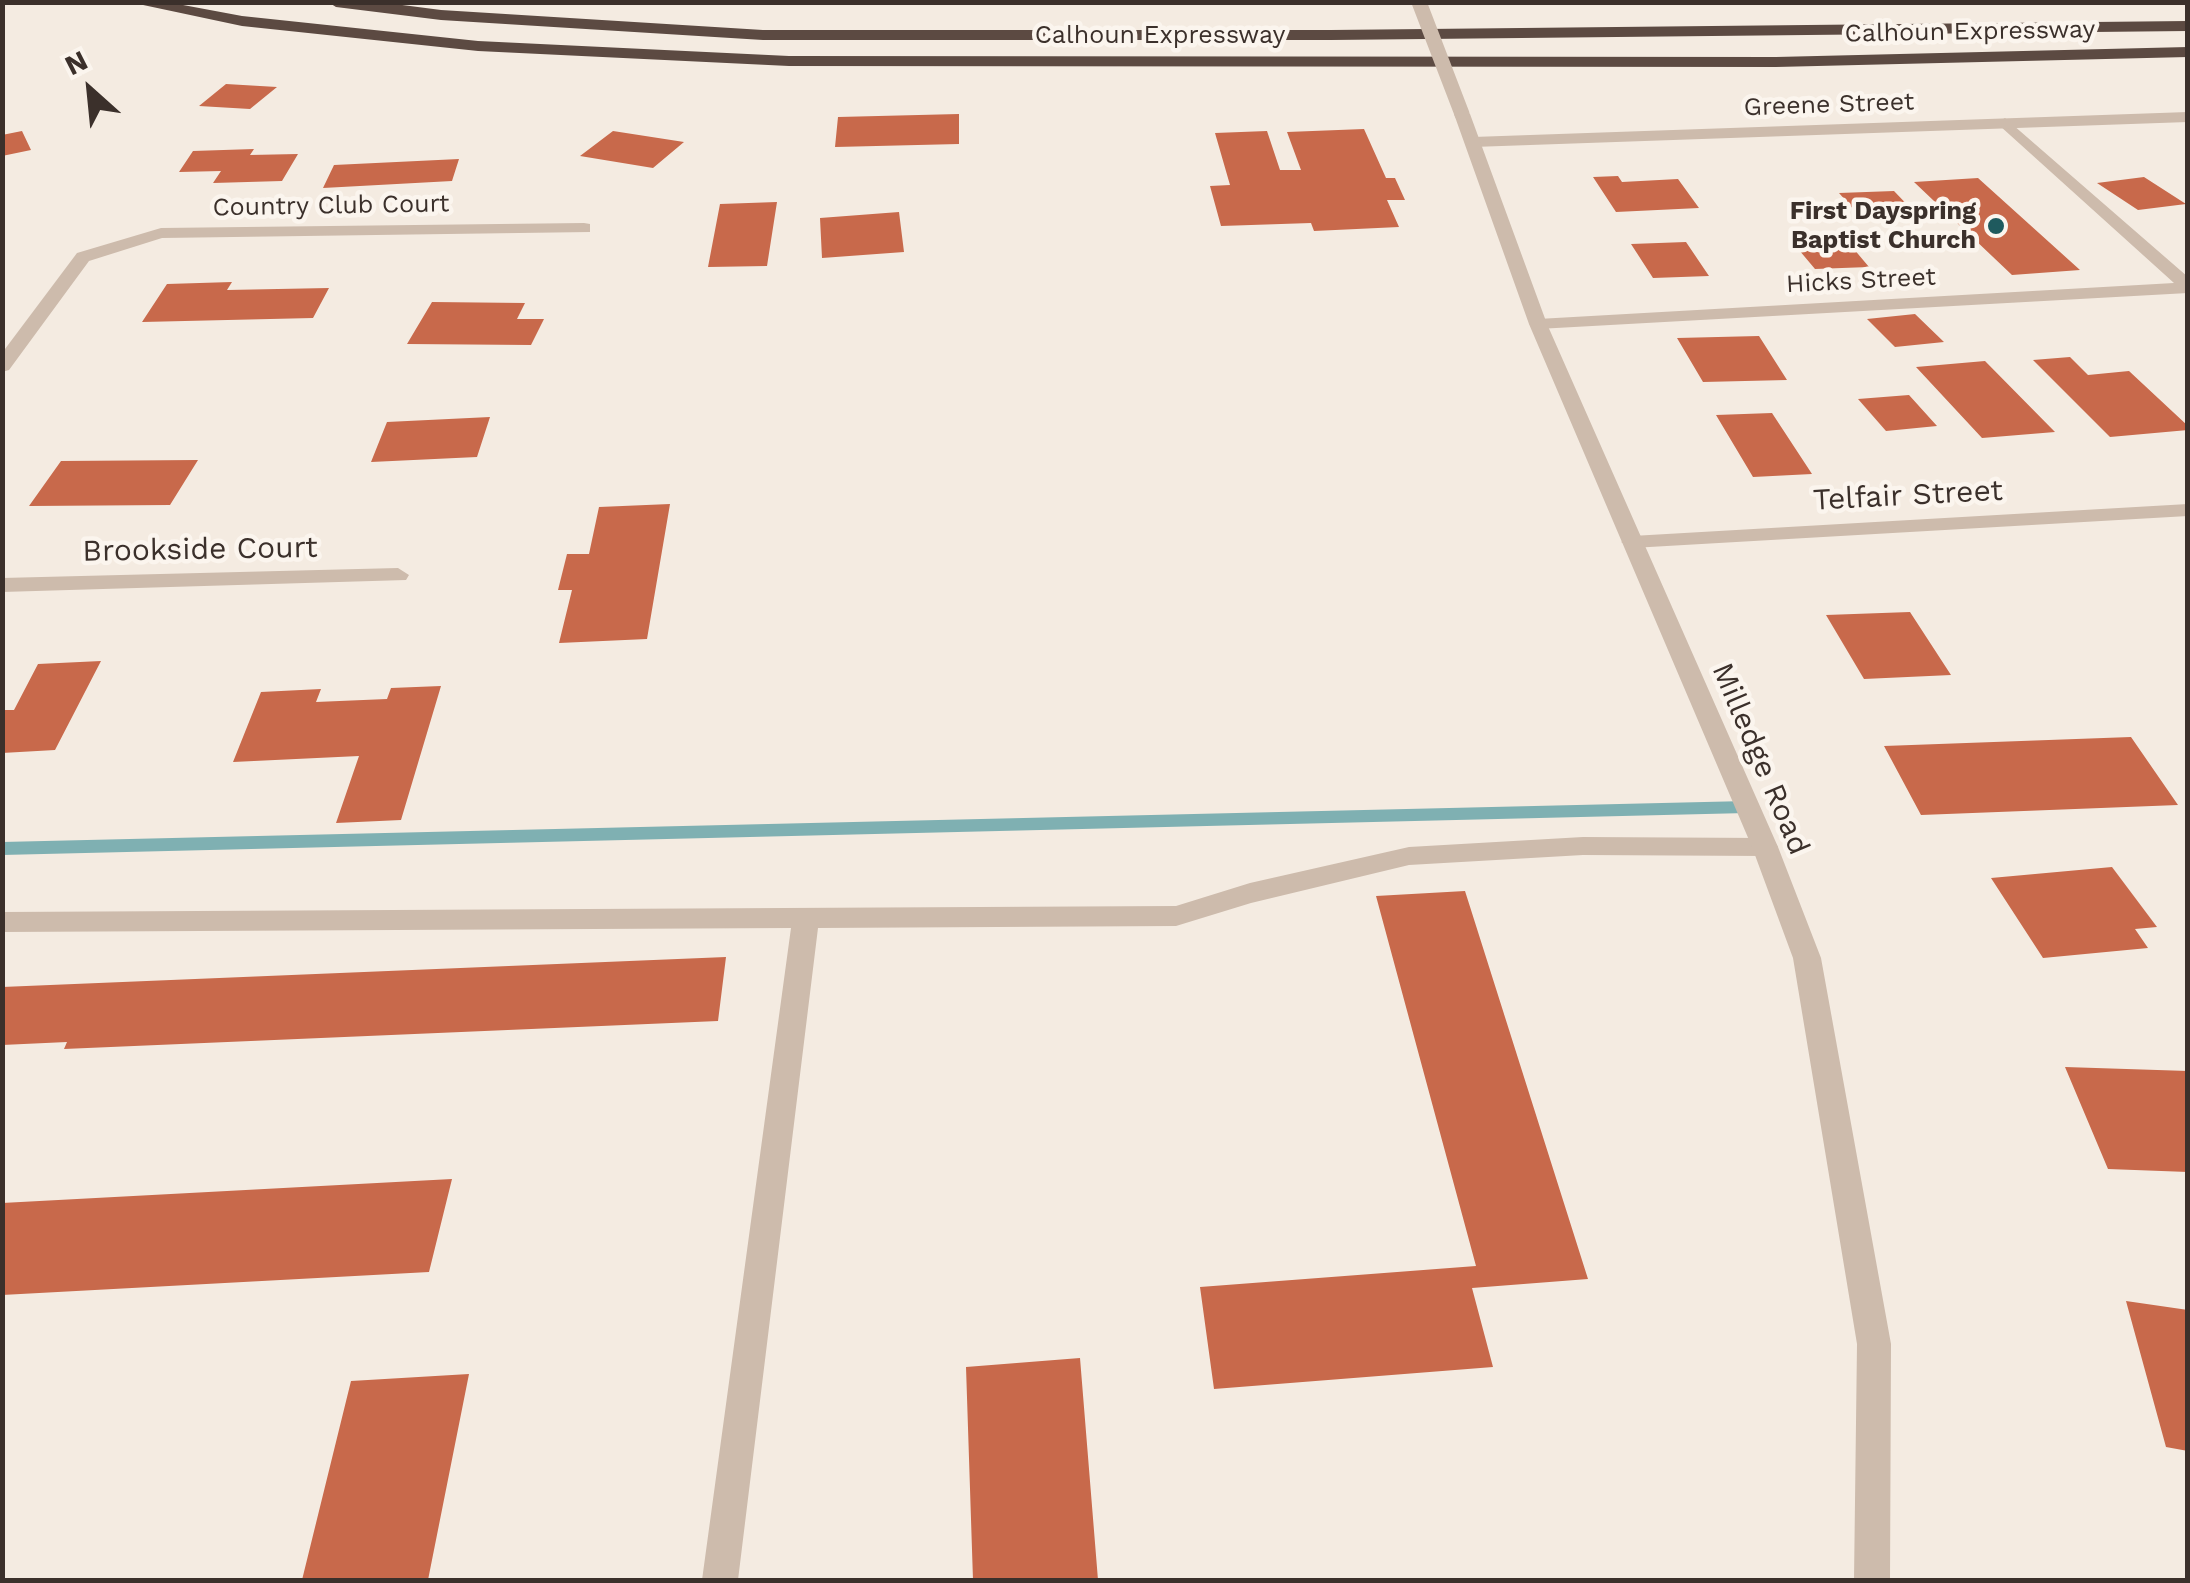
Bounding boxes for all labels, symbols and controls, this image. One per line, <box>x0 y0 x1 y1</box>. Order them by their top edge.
street label: Calhoun Expressway <box>1844 15 2096 49</box>
street label: Calhoun Expressway <box>1035 21 1285 51</box>
north arrow <box>40 40 140 140</box>
text: N <box>59 43 93 82</box>
street label: Greene Street <box>1743 87 1915 123</box>
street label: Country Club Court <box>212 189 450 223</box>
place label: First Dayspring Baptist Church <box>1790 197 1976 256</box>
marker: First Dayspring Baptist Church <box>1985 215 2007 237</box>
street label: Hicks Street <box>1785 262 1937 300</box>
street label: Telfair Street <box>1812 473 2004 519</box>
street label: Brookside Court <box>82 530 318 570</box>
street label: Milledge Road <box>1703 658 1817 860</box>

